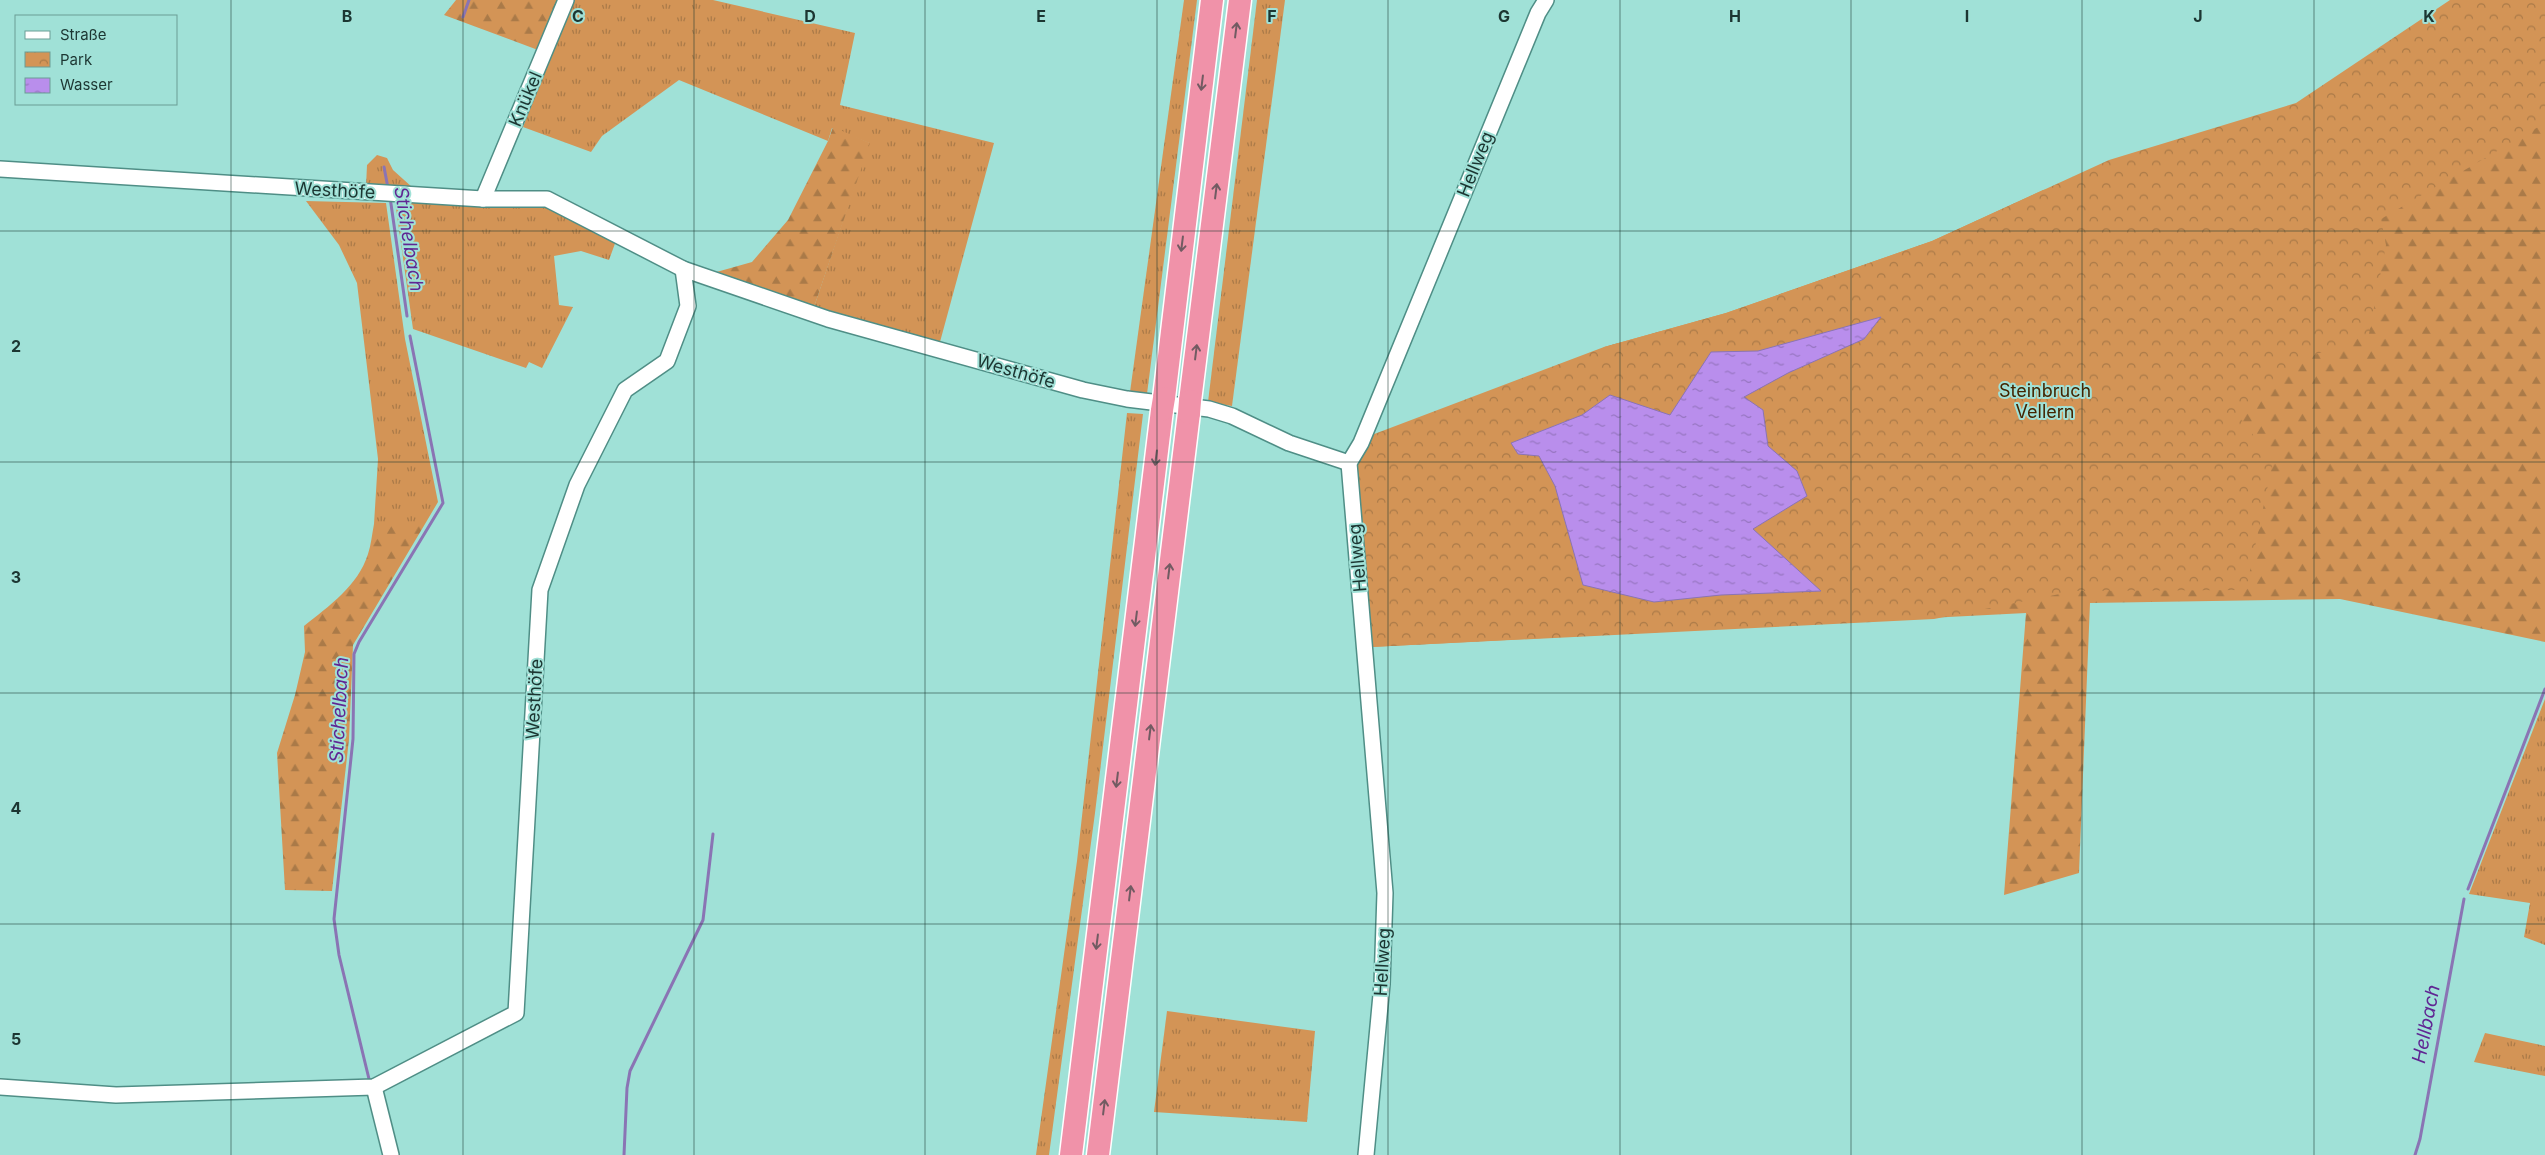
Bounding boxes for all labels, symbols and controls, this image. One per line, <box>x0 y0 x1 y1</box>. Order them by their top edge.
text: B <box>342 6 352 26</box>
text: C <box>572 6 584 26</box>
text: D <box>804 6 816 26</box>
text: E <box>1036 6 1046 26</box>
text: F <box>1267 6 1277 26</box>
text: G <box>1498 6 1510 26</box>
text: H <box>1729 6 1741 26</box>
text: I <box>1965 6 1969 26</box>
text: J <box>2193 6 2203 26</box>
text: K <box>2423 6 2435 26</box>
legend <box>15 15 178 105</box>
one-way arrow <box>1231 22 1241 38</box>
text: Straße <box>60 25 107 44</box>
text: Park <box>60 50 93 69</box>
street label: Knükel <box>504 68 546 130</box>
text: Wasser <box>60 75 113 94</box>
one-way arrow <box>1197 75 1207 91</box>
street label: Hellweg <box>1452 128 1498 200</box>
street label: Westhöfe <box>294 177 376 203</box>
one-way arrow <box>1211 184 1221 200</box>
water label: Stichelbach <box>389 185 429 293</box>
one-way arrow <box>1177 236 1187 252</box>
text: 2 <box>11 336 21 356</box>
one-way arrow <box>1191 345 1201 361</box>
street label: Westhöfe <box>974 350 1058 392</box>
park label: Steinbruch Vellern <box>1999 380 2091 422</box>
one-way arrow <box>1151 450 1161 466</box>
street label: Hellweg <box>1344 523 1370 593</box>
one-way arrow <box>1165 563 1175 579</box>
text: 3 <box>11 567 21 587</box>
one-way arrow <box>1131 611 1141 627</box>
water label: Stichelbach <box>325 656 353 764</box>
street label: Westhöfe <box>521 658 547 740</box>
one-way arrow <box>1145 724 1155 740</box>
one-way arrow <box>1112 772 1122 788</box>
text: 4 <box>11 798 22 818</box>
one-way arrow <box>1125 886 1135 902</box>
street label: Hellweg <box>1370 927 1394 997</box>
one-way arrow <box>1092 933 1102 949</box>
water label: Hellbach <box>2407 983 2445 1065</box>
text: 5 <box>11 1029 21 1049</box>
one-way arrow <box>1099 1099 1109 1115</box>

